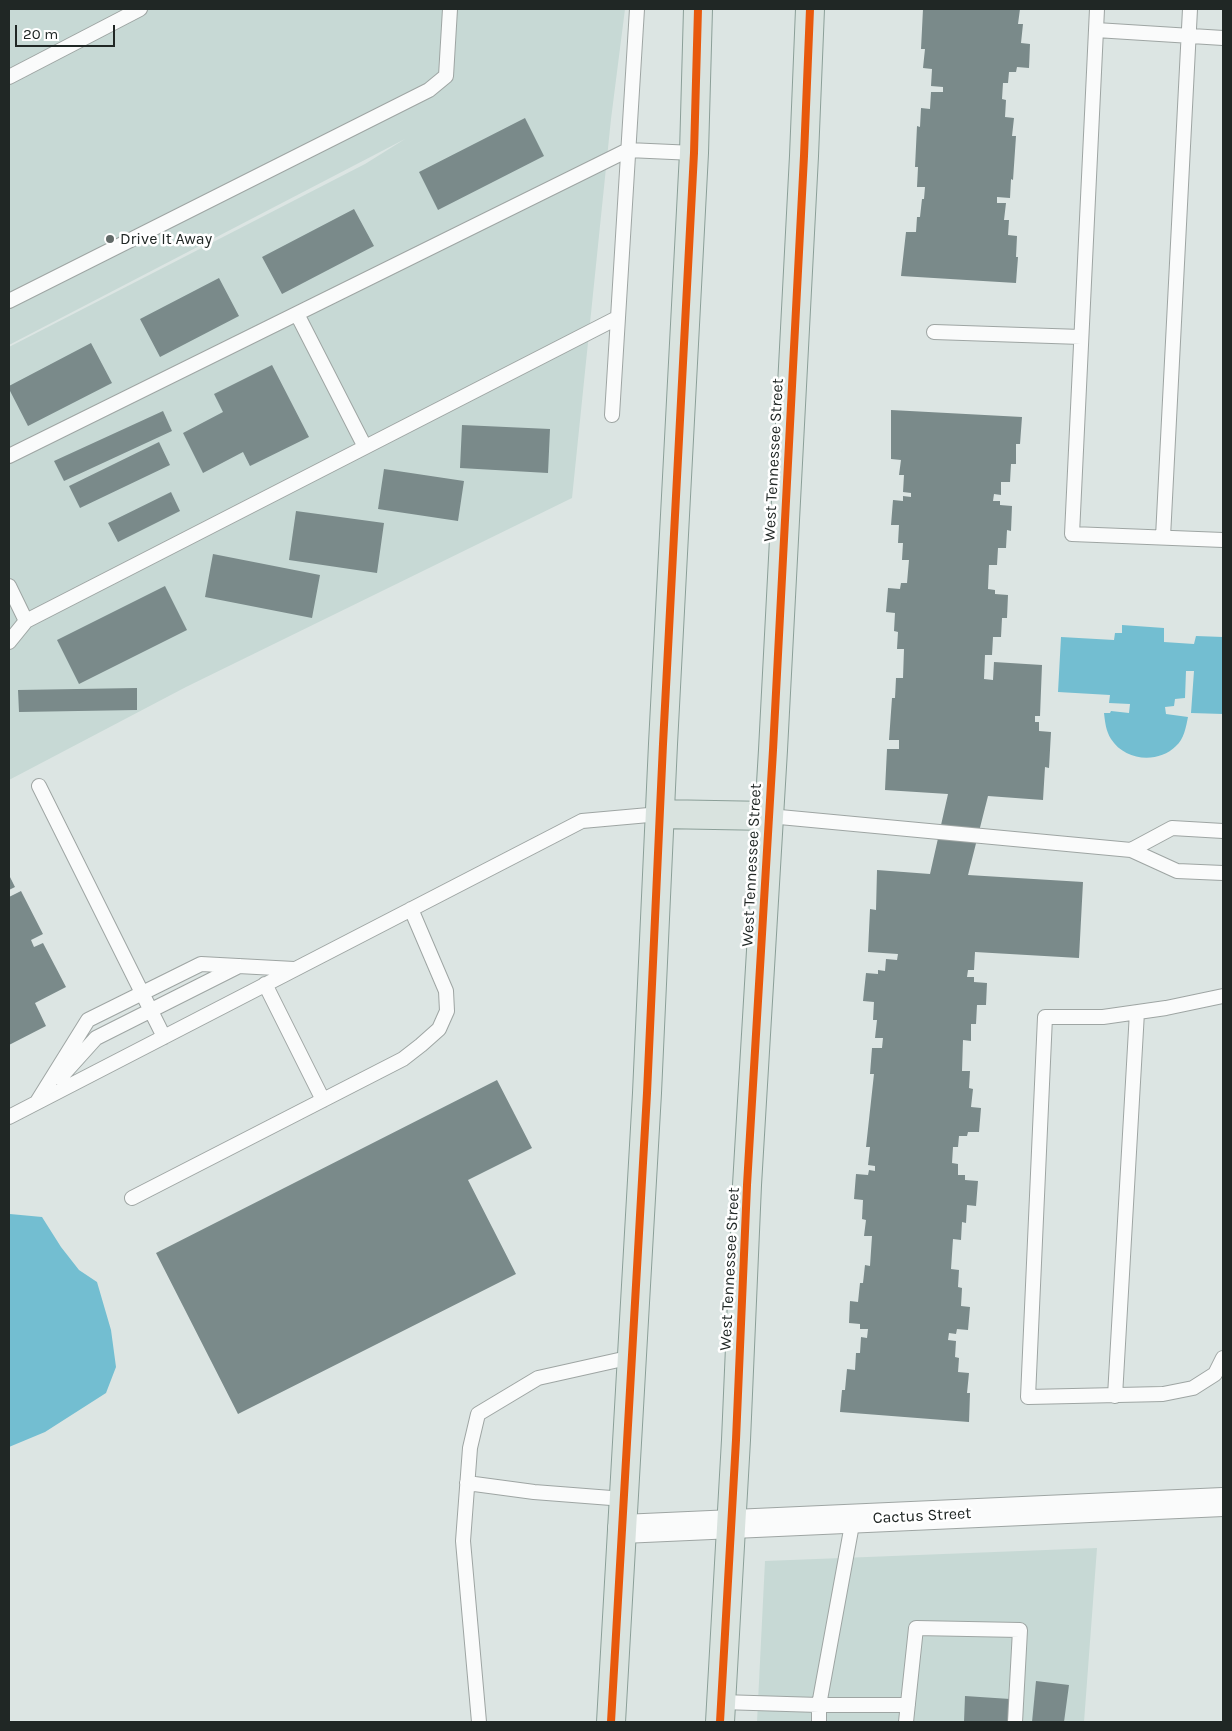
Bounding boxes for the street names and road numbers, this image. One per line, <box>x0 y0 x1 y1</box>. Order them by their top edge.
street label: West Tennessee Street <box>760 378 788 542</box>
street label: West Tennessee Street <box>738 783 766 947</box>
street label: West Tennessee Street <box>716 1187 744 1351</box>
street label: Cactus Street <box>872 1504 972 1528</box>

